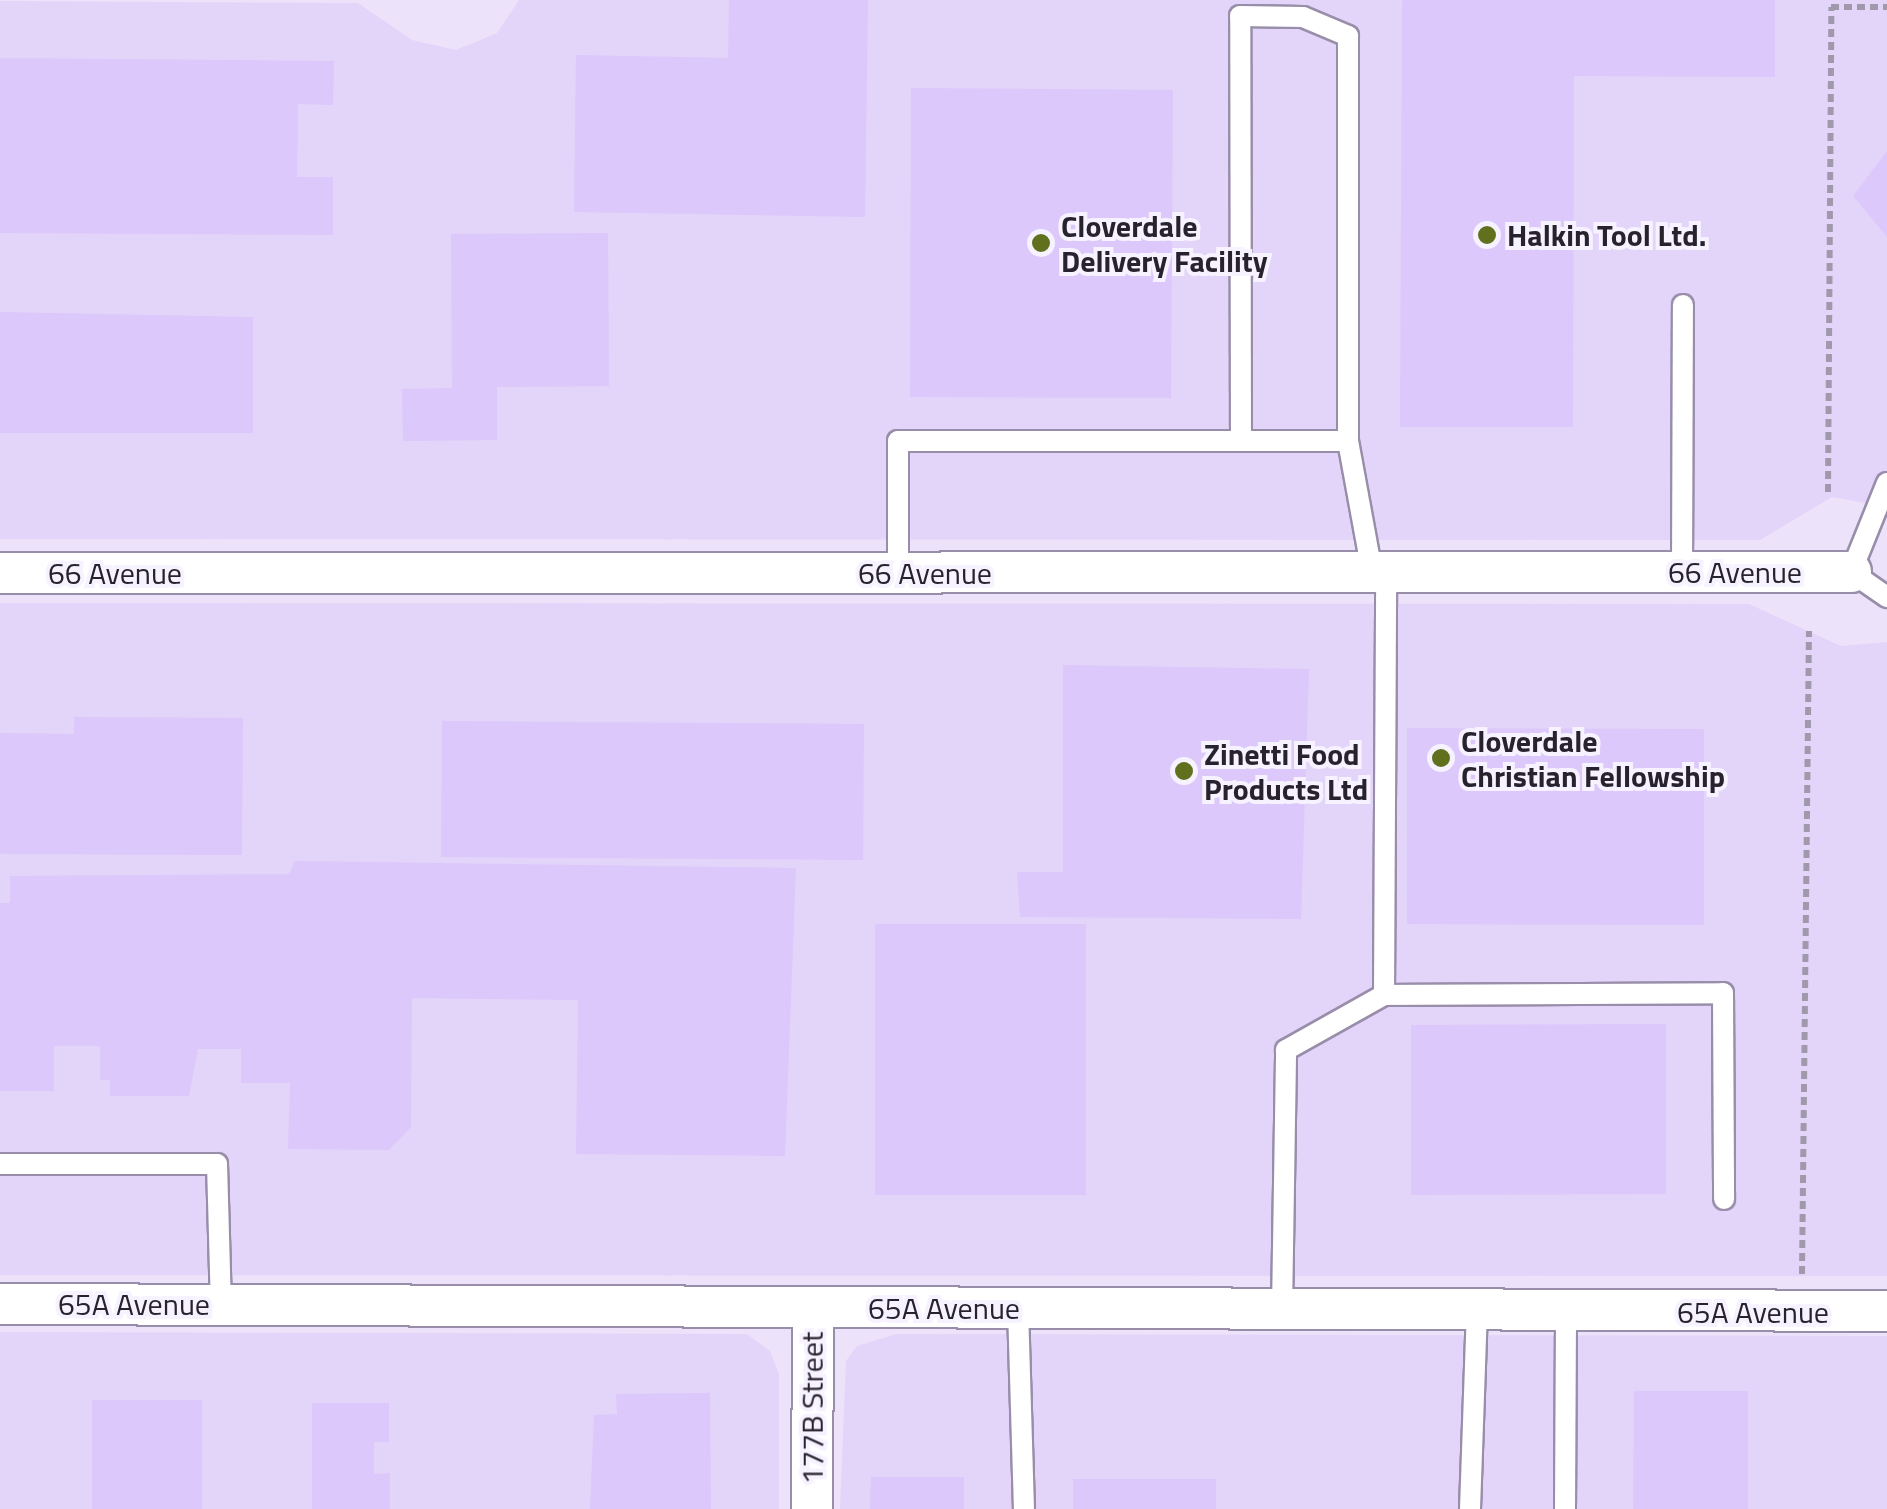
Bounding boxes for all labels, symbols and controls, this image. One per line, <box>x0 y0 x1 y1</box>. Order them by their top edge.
place label: Cloverdale Delivery Facility <box>1061 208 1268 278</box>
place label: Halkin Tool Ltd. <box>1507 217 1706 253</box>
marker: Halkin Tool Ltd. <box>1476 224 1498 246</box>
marker: Cloverdale Delivery Facility <box>1030 232 1052 254</box>
street label: 66 Avenue <box>1668 554 1802 590</box>
street label: 66 Avenue <box>48 555 182 591</box>
street label: 66 Avenue <box>858 555 992 591</box>
place label: Cloverdale Christian Fellowship <box>1461 723 1725 794</box>
place label: Zinetti Food Products Ltd <box>1204 736 1368 806</box>
marker: Cloverdale Christian Fellowship <box>1430 747 1452 769</box>
marker: Zinetti Food Products Ltd <box>1173 760 1195 782</box>
street label: 65A Avenue <box>58 1286 210 1322</box>
street label: 65A Avenue <box>868 1290 1020 1326</box>
street label: 65A Avenue <box>1677 1294 1829 1330</box>
street label: 177B Street <box>794 1332 830 1484</box>

